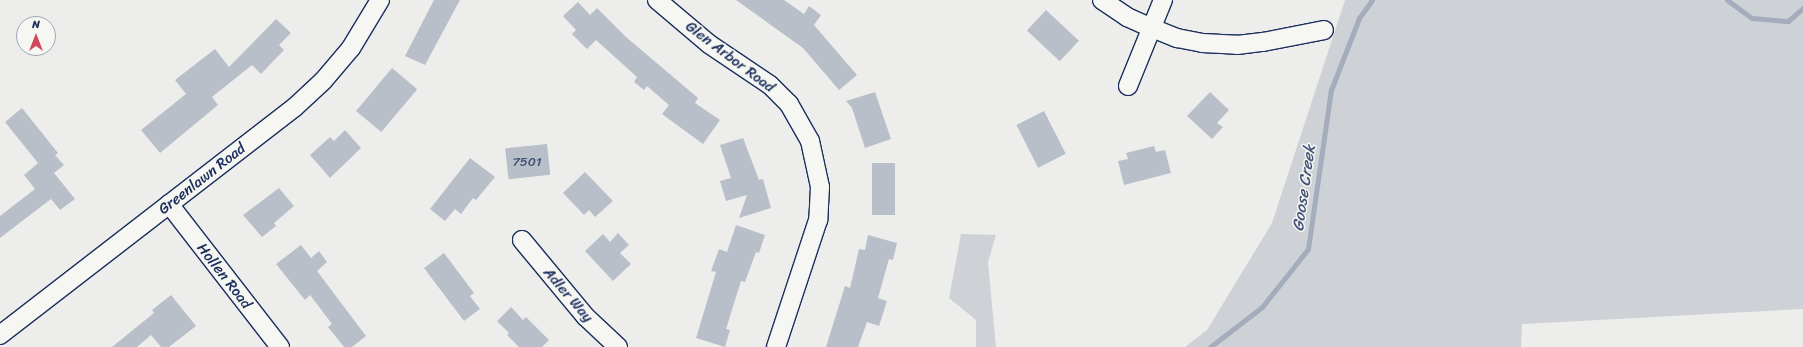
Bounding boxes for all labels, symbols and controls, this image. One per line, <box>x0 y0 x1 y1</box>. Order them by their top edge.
text: N <box>32 15 40 34</box>
north arrow <box>16 16 56 56</box>
street label: Glen Arbor Road <box>682 18 778 96</box>
street label: Greenlawn Road <box>155 139 249 219</box>
water label: Goose Creek <box>1288 144 1320 232</box>
house number: 7501 <box>512 154 542 170</box>
street label: Hollen Road <box>193 239 255 313</box>
street label: Adler Way <box>539 264 597 326</box>

